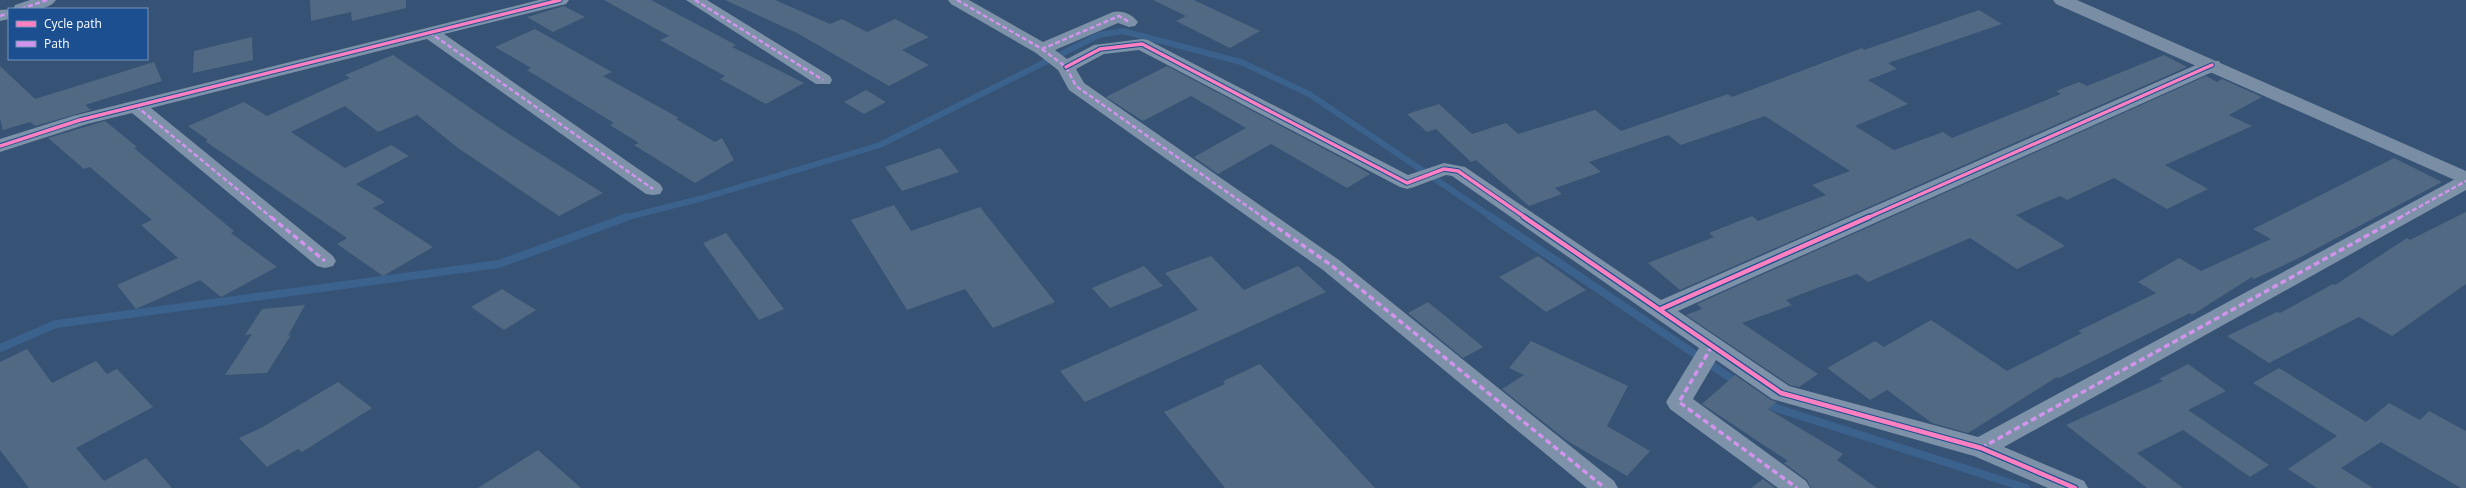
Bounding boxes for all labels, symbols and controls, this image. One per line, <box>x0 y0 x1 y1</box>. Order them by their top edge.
legend <box>8 8 148 60</box>
text: Cycle path <box>44 15 102 32</box>
text: Path <box>44 35 70 52</box>

